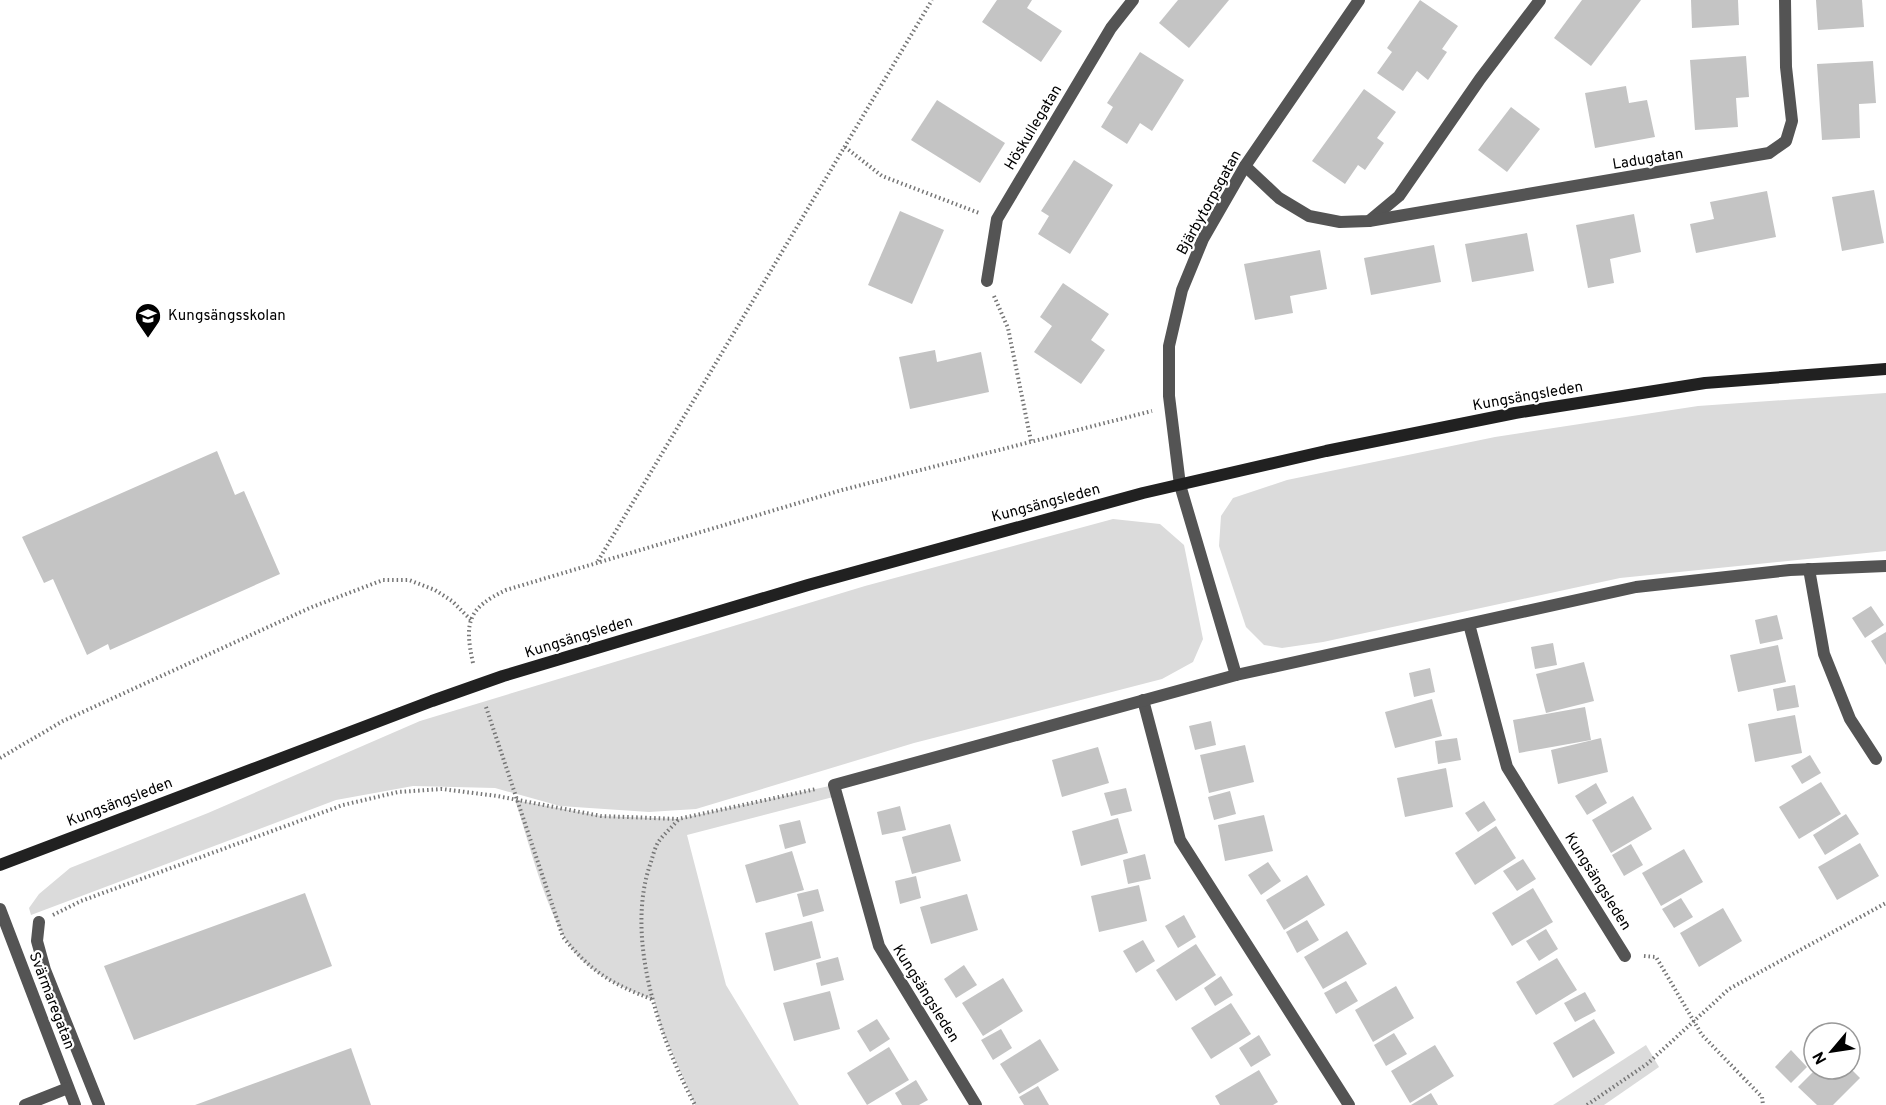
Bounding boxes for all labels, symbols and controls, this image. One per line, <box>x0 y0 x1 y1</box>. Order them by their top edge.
street label: Höskullegatan <box>1001 82 1067 174</box>
street label: Ladugatan <box>1611 145 1685 175</box>
street label: Bjärbytorpsgatan <box>1173 147 1247 259</box>
school or university icon: Kungsängsskolan <box>133 301 163 339</box>
place label: Kungsängsskolan <box>168 307 286 326</box>
street label: Kungsängsleden <box>1471 378 1585 416</box>
street label: Kungsängsleden <box>990 480 1102 528</box>
street label: Kungsängsleden <box>523 613 635 663</box>
street label: Kungsängsleden <box>64 774 176 832</box>
street label: Kungsängsleden <box>1559 830 1635 934</box>
street label: Kungsängsleden <box>887 942 963 1046</box>
street label: Svärmaregatan <box>24 950 78 1052</box>
north arrow <box>1802 1021 1862 1081</box>
text: N <box>1809 1047 1832 1067</box>

